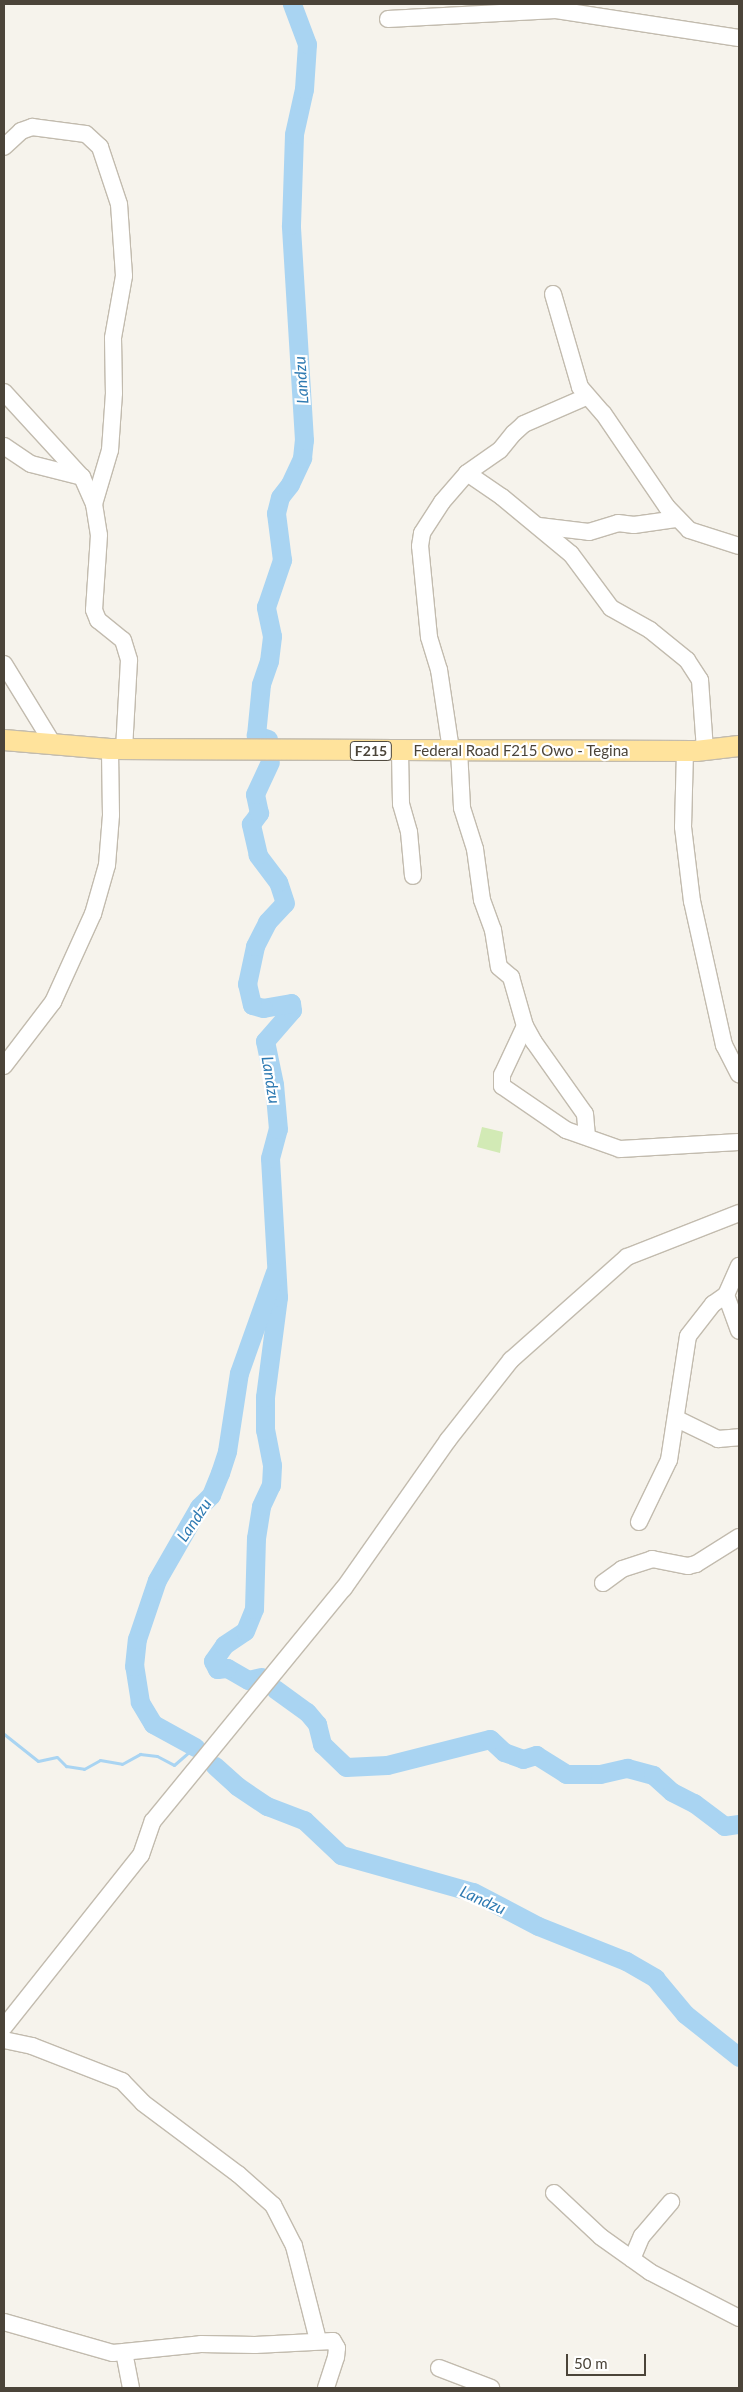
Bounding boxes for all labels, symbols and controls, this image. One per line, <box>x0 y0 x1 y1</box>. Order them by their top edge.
water label: Landzu <box>290 356 312 404</box>
road number: F215 <box>350 739 392 762</box>
street label: Federal Road F215 Owo - Tegina <box>413 742 629 760</box>
water label: Landzu <box>258 1055 284 1105</box>
water label: Landzu <box>173 1495 215 1545</box>
water label: Landzu <box>457 1882 509 1918</box>
scale bar <box>568 2344 648 2376</box>
text: 50 m <box>574 2354 608 2372</box>

